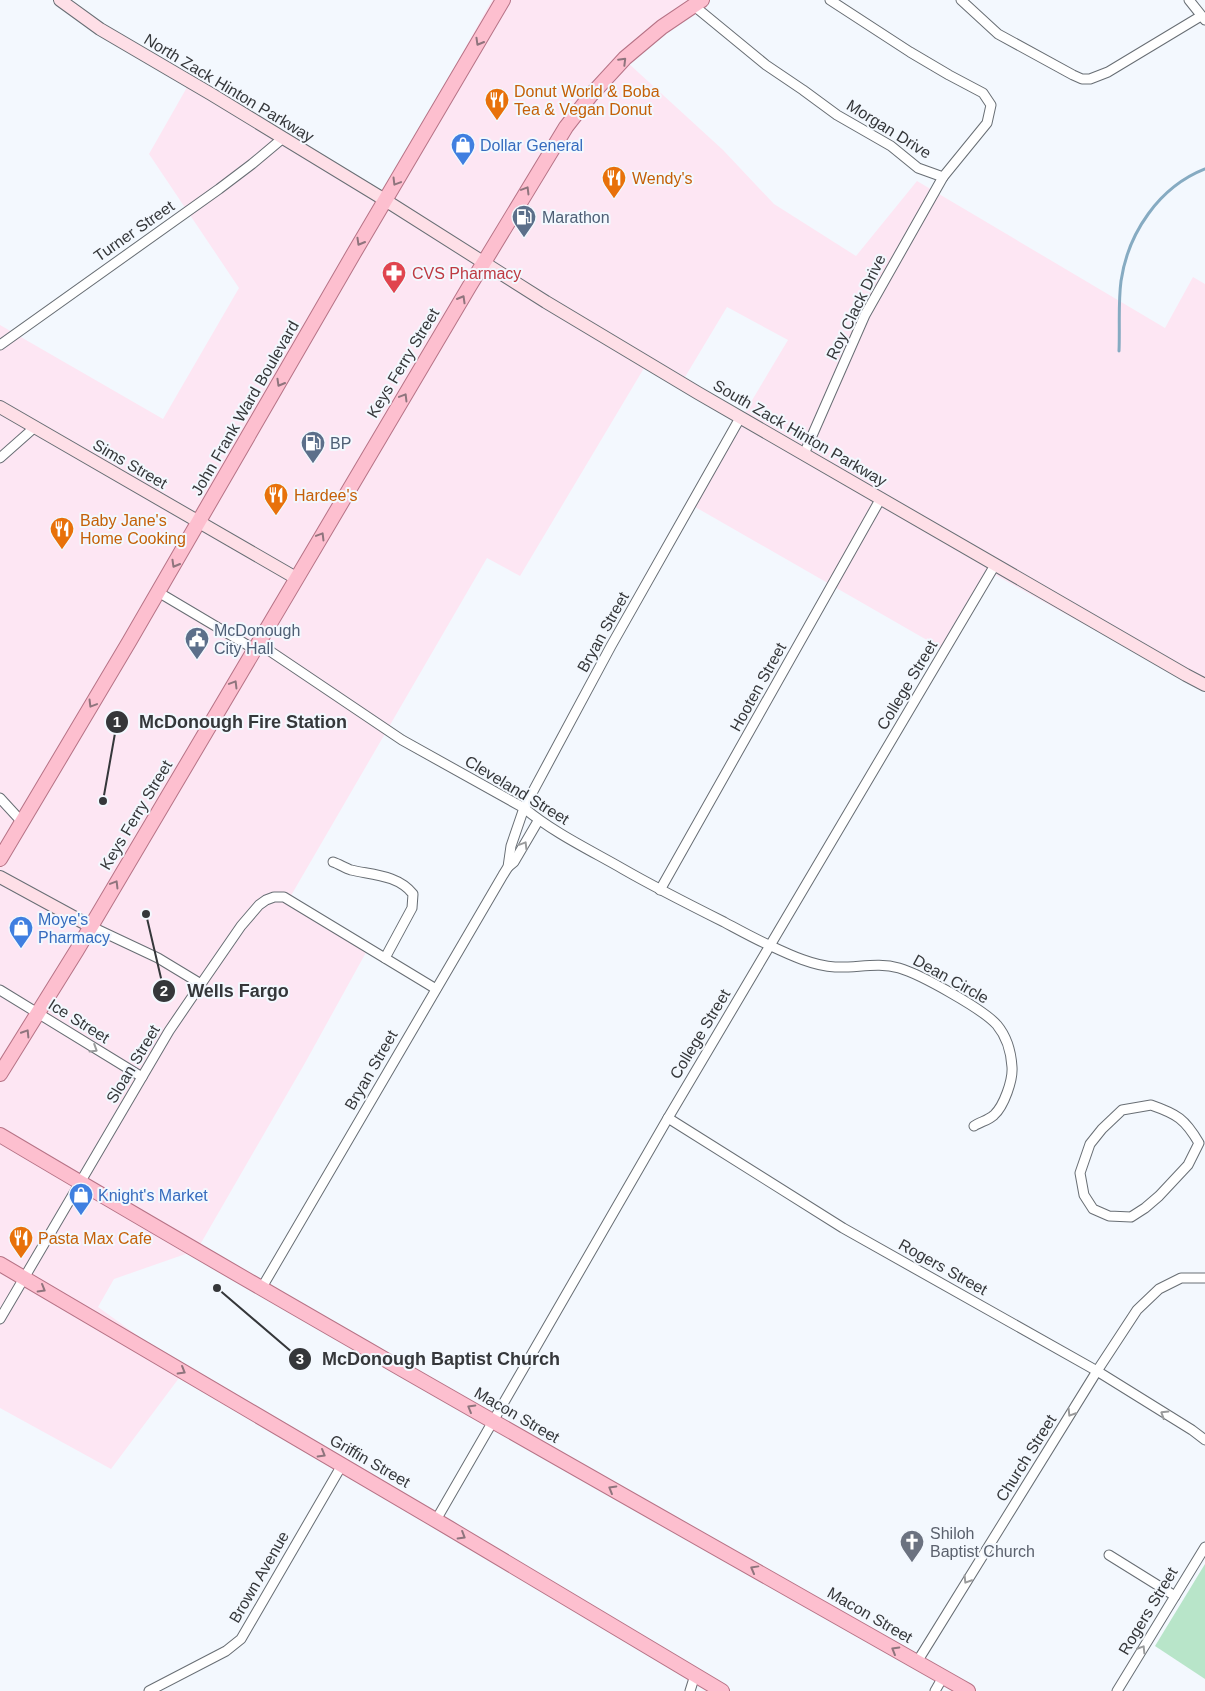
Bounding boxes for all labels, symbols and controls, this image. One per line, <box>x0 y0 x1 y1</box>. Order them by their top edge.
street label: North Zack Hinton Parkway <box>141 31 317 145</box>
one-way arrow <box>475 37 485 46</box>
one-way arrow <box>617 57 626 66</box>
place label: Donut World & Boba Tea & Vegan Donut <box>514 83 660 118</box>
restaurant icon: Donut World & Boba Tea & Vegan Donut <box>484 87 510 121</box>
street label: Morgan Drive <box>844 96 934 162</box>
shop icon: Dollar General <box>450 132 476 166</box>
place label: Dollar General <box>480 137 583 154</box>
restaurant icon: Wendy's <box>601 165 627 199</box>
place label: Wendy's <box>632 170 693 187</box>
one-way arrow <box>392 176 402 185</box>
one-way arrow <box>520 187 530 196</box>
street label: Turner Street <box>91 197 178 265</box>
fuel station icon: Marathon <box>511 204 537 238</box>
place label: Marathon <box>542 209 610 226</box>
one-way arrow <box>357 237 367 246</box>
street label: Roy Clack Drive <box>823 252 889 362</box>
pharmacy icon: CVS Pharmacy <box>381 260 407 294</box>
place label: CVS Pharmacy <box>412 265 521 282</box>
one-way arrow <box>456 295 466 304</box>
street label: Keys Ferry Street <box>364 305 443 421</box>
street label: John Frank Ward Boulevard <box>188 318 302 498</box>
street label: South Zack Hinton Parkway <box>710 376 890 490</box>
one-way arrow <box>276 378 286 387</box>
one-way arrow <box>398 393 408 402</box>
fuel station icon: BP <box>300 430 326 464</box>
place label: BP <box>330 435 351 452</box>
street label: Sims Street <box>90 436 171 492</box>
restaurant icon: Hardee's <box>263 482 289 516</box>
place label: Hardee's <box>294 487 358 504</box>
place label: Baby Jane's Home Cooking <box>80 512 186 547</box>
restaurant icon: Baby Jane's Home Cooking <box>49 516 75 550</box>
one-way arrow <box>315 533 325 542</box>
one-way arrow <box>171 559 181 568</box>
street label: Bryan Street <box>574 589 632 675</box>
place label: McDonough City Hall <box>214 622 300 657</box>
public building icon: McDonough City Hall <box>184 626 210 660</box>
street label: College Street <box>874 637 941 733</box>
street label: Hooten Street <box>727 639 790 734</box>
one-way arrow <box>227 681 237 690</box>
one-way arrow <box>88 699 98 708</box>
callout: McDonough Fire Station <box>104 706 357 739</box>
text: McDonough Fire Station <box>139 712 347 732</box>
text: 1 <box>113 713 121 730</box>
street label: Cleveland Street <box>462 752 573 828</box>
street label: Keys Ferry Street <box>97 757 176 873</box>
one-way arrow <box>518 841 527 850</box>
one-way arrow <box>108 881 118 890</box>
place label: Moye's Pharmacy <box>38 911 110 946</box>
shop icon: Moye's Pharmacy <box>8 915 34 949</box>
street label: Dean Circle <box>910 951 992 1007</box>
callout: Wells Fargo <box>152 974 299 1007</box>
text: Wells Fargo <box>187 981 289 1001</box>
text: 2 <box>160 982 168 999</box>
street label: College Street <box>667 986 734 1082</box>
street label: Ice Street <box>45 996 113 1047</box>
street label: Sloan Street <box>103 1021 163 1106</box>
street label: Bryan Street <box>341 1027 401 1113</box>
one-way arrow <box>20 1030 29 1039</box>
one-way arrow <box>89 1042 98 1052</box>
shop icon: Knight's Market <box>68 1182 94 1216</box>
place label: Knight's Market <box>98 1187 208 1204</box>
restaurant icon: Pasta Max Cafe <box>8 1225 34 1259</box>
place label: Pasta Max Cafe <box>38 1230 152 1247</box>
street label: Rogers Street <box>896 1236 991 1299</box>
one-way arrow <box>37 1283 46 1293</box>
callout: McDonough Baptist Church <box>287 1342 570 1375</box>
text: McDonough Baptist Church <box>322 1349 560 1369</box>
text: 3 <box>296 1350 304 1367</box>
one-way arrow <box>177 1365 186 1375</box>
street label: Macon Street <box>472 1384 563 1446</box>
one-way arrow <box>468 1405 477 1415</box>
one-way arrow <box>1068 1407 1078 1416</box>
one-way arrow <box>1161 1410 1170 1420</box>
street label: Church Street <box>993 1411 1060 1504</box>
street label: Griffin Street <box>327 1431 413 1491</box>
one-way arrow <box>317 1447 326 1457</box>
one-way arrow <box>609 1486 618 1496</box>
place label: Shiloh Baptist Church <box>930 1525 1035 1560</box>
street label: Brown Avenue <box>226 1528 292 1626</box>
one-way arrow <box>457 1529 466 1539</box>
church icon: Shiloh Baptist Church <box>899 1529 925 1563</box>
street label: Rogers Street <box>1115 1564 1181 1658</box>
one-way arrow <box>750 1566 759 1576</box>
one-way arrow <box>963 1575 973 1584</box>
street label: Macon Street <box>825 1584 916 1646</box>
one-way arrow <box>891 1646 900 1656</box>
one-way arrow <box>1136 1646 1145 1655</box>

